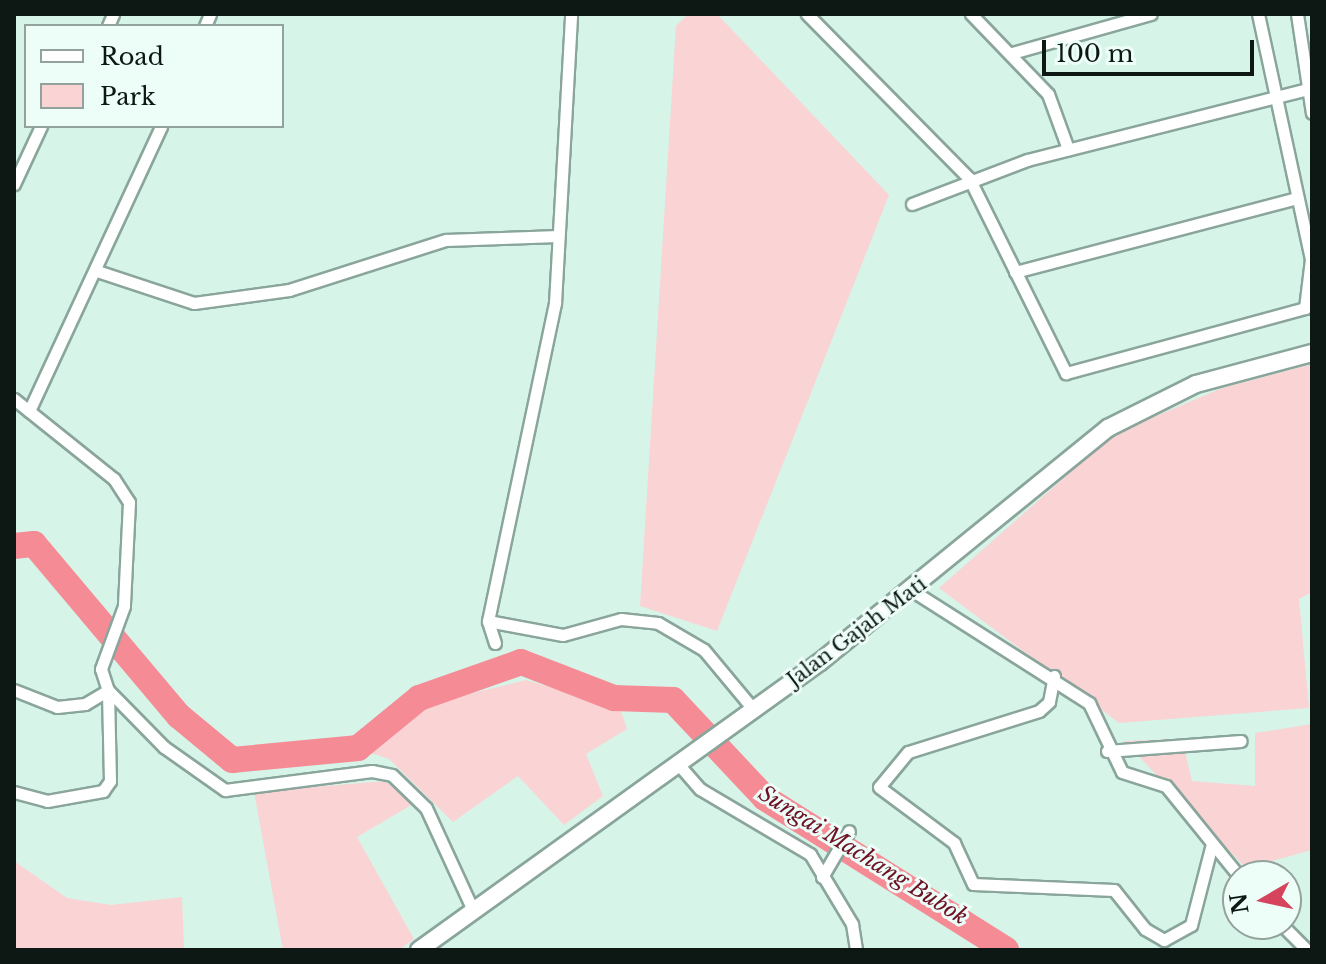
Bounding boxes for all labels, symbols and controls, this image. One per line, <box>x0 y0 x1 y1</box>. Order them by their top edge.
legend <box>24 24 284 128</box>
scale bar <box>1046 24 1258 74</box>
text: 100 m <box>1056 39 1134 68</box>
text: Road <box>100 42 164 71</box>
text: Park <box>100 82 156 111</box>
street label: Jalan Gajah Mati <box>783 572 931 692</box>
water label: Sungai Machang Bubok <box>753 780 973 930</box>
north arrow <box>1222 860 1302 940</box>
text: N <box>1225 891 1255 916</box>

